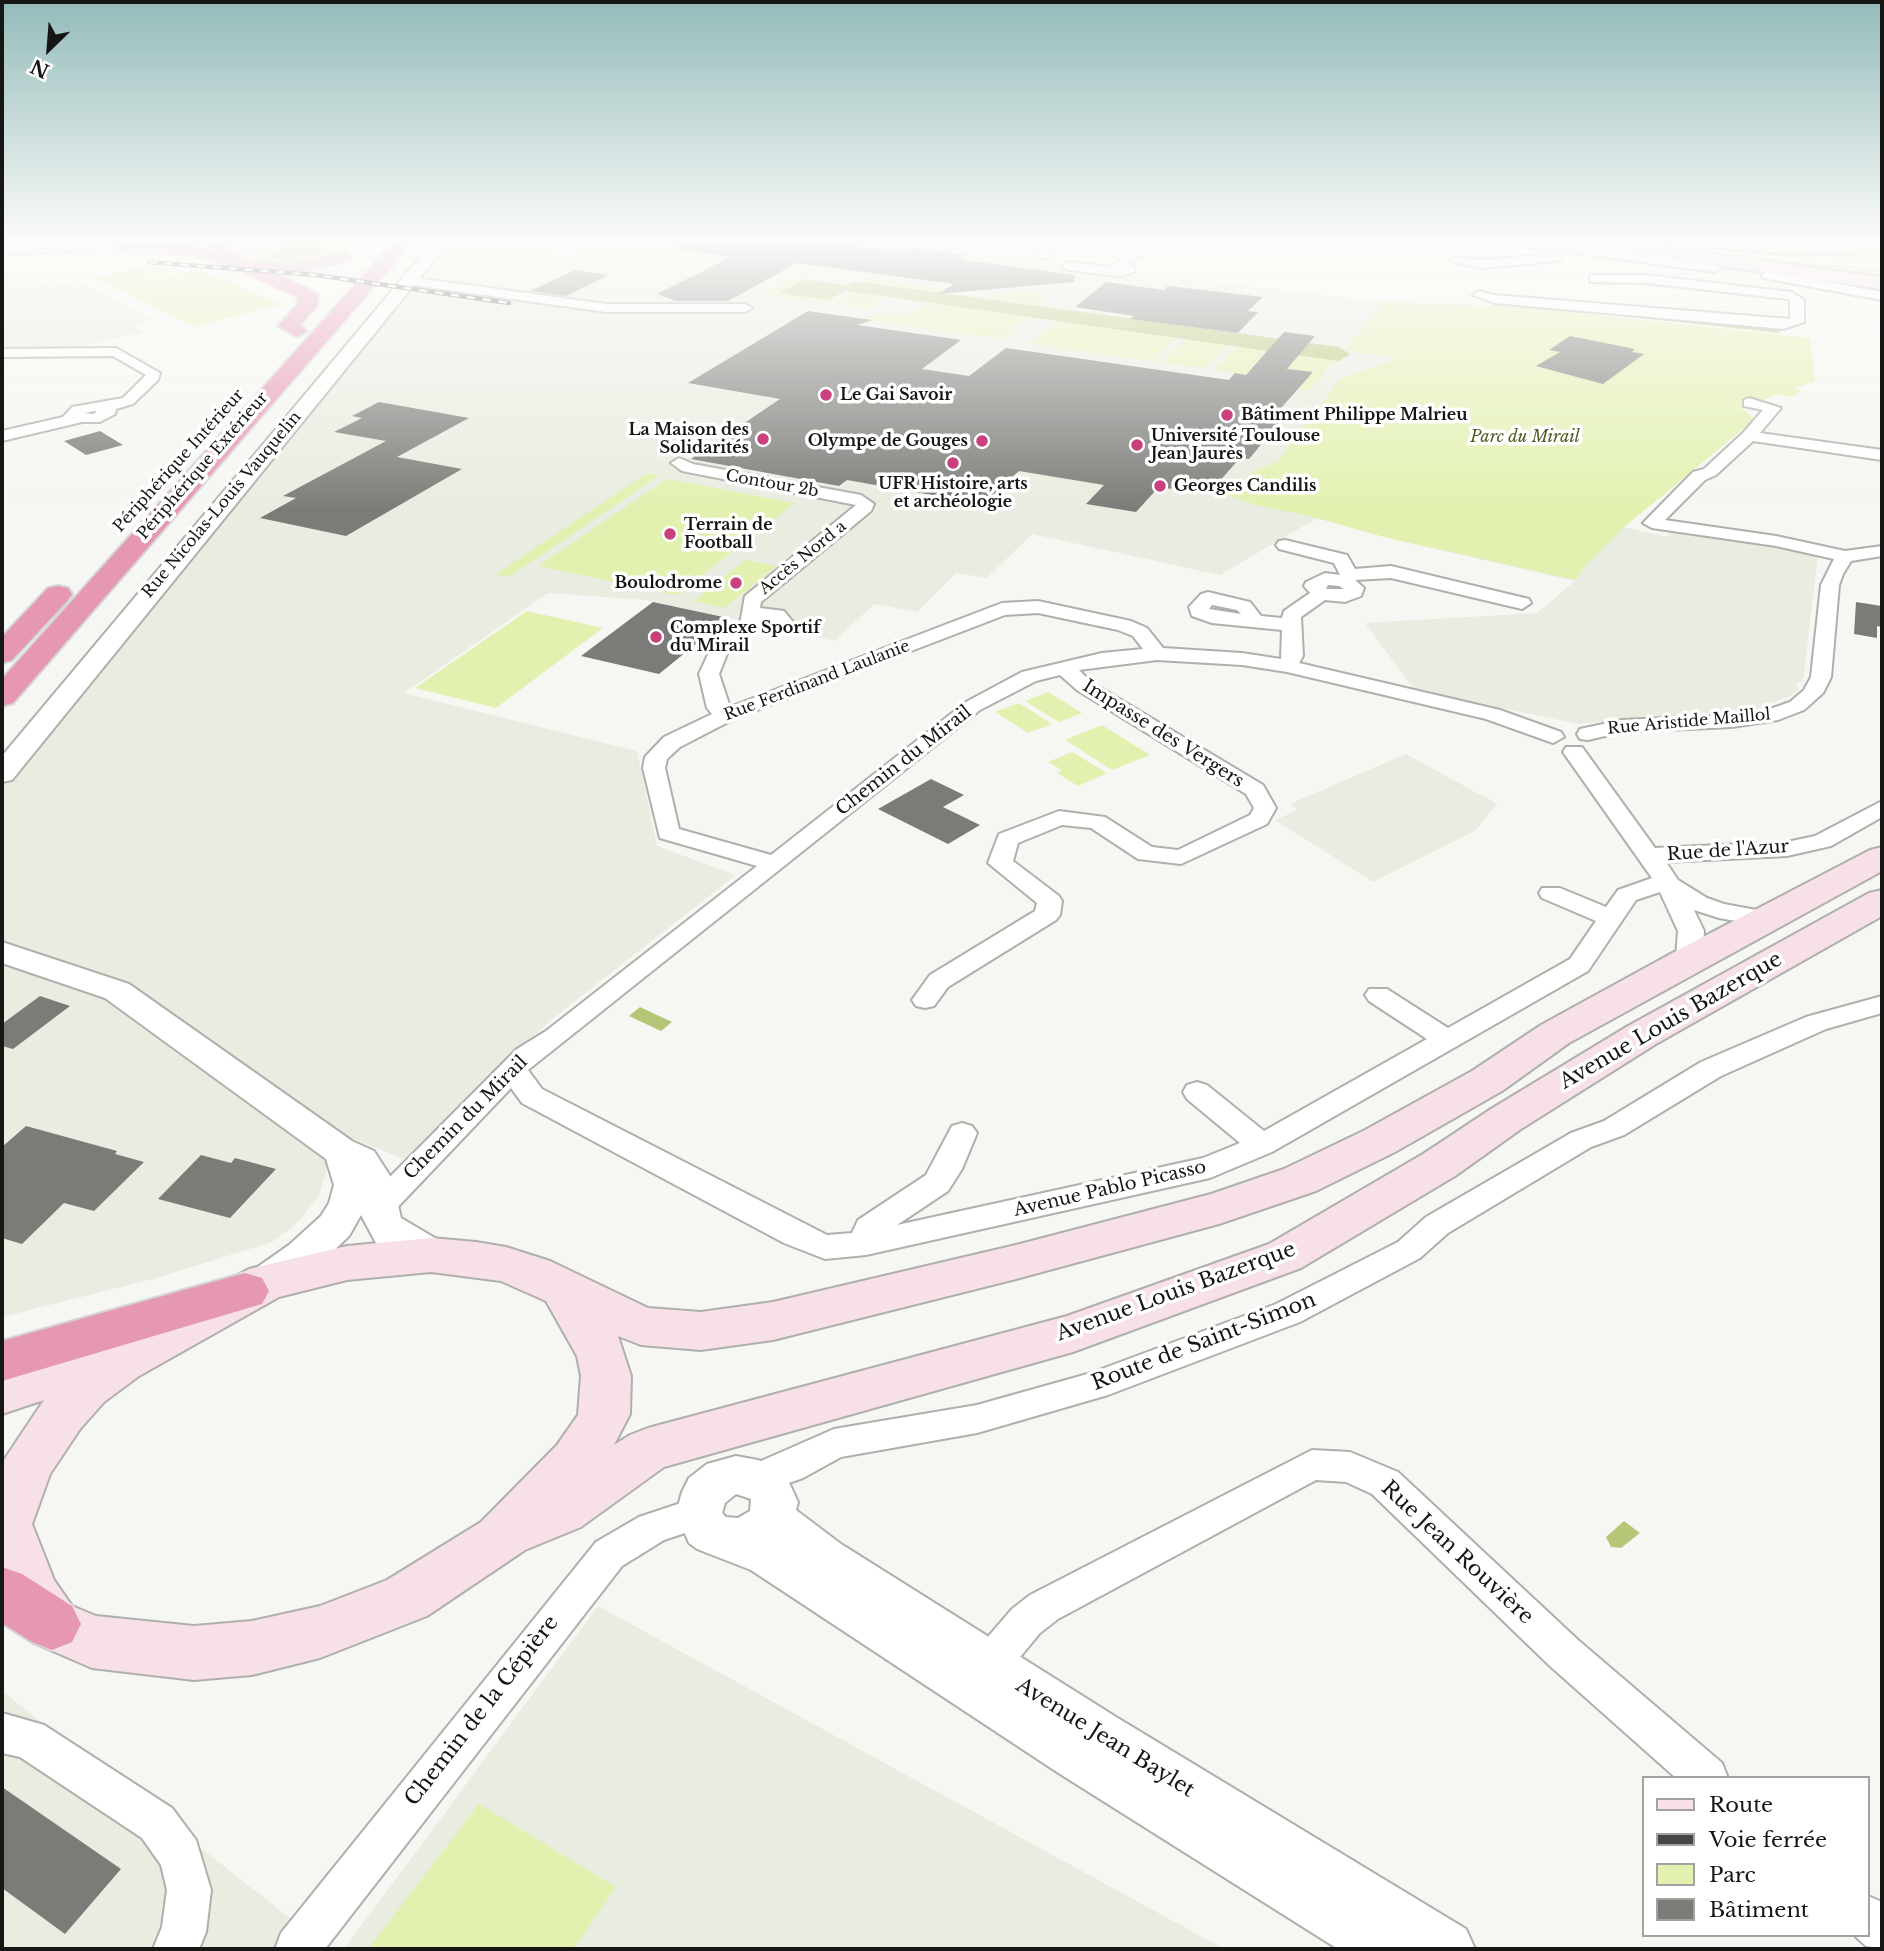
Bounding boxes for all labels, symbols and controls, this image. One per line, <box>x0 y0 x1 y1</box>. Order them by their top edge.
north arrow <box>14 14 84 84</box>
text: N <box>27 54 53 83</box>
place label: Le Gai Savoir <box>840 385 952 405</box>
street label: Périphérique Intérieur <box>110 386 248 536</box>
marker: Le Gai Savoir <box>818 387 834 403</box>
street label: Périphérique Extérieur <box>134 388 272 544</box>
place label: Bâtiment Philippe Malrieu <box>1241 405 1468 425</box>
marker: Bâtiment Philippe Malrieu <box>1219 407 1235 423</box>
street label: Rue Nicolas-Louis Vauquelin <box>138 408 306 602</box>
place label: La Maison des Solidarités <box>628 420 749 458</box>
place label: Université Toulouse Jean Jaurès <box>1151 426 1320 464</box>
park label: Parc du Mirail <box>1470 427 1580 447</box>
marker: La Maison des Solidarités <box>755 431 771 447</box>
place label: Olympe de Gouges <box>808 431 968 451</box>
marker: Olympe de Gouges <box>974 433 990 449</box>
marker: Université Toulouse Jean Jaurès <box>1129 437 1145 453</box>
marker: UFR Histoire, arts et archéologie <box>945 455 961 471</box>
street label: Contour 2b <box>724 466 820 502</box>
place label: UFR Histoire, arts et archéologie <box>878 474 1028 512</box>
place label: Georges Candilis <box>1174 476 1316 496</box>
marker: Georges Candilis <box>1152 478 1168 494</box>
place label: Terrain de Football <box>684 515 773 553</box>
street label: Accès Nord a <box>756 517 850 599</box>
marker: Terrain de Football <box>662 526 678 542</box>
place label: Boulodrome <box>614 573 722 593</box>
marker: Boulodrome <box>728 575 744 591</box>
place label: Complexe Sportif du Mirail <box>670 618 820 656</box>
marker: Complexe Sportif du Mirail <box>648 629 664 645</box>
street label: Rue Ferdinand Laulanie <box>721 637 913 725</box>
street label: Impasse des Vergers <box>1078 676 1248 792</box>
street label: Chemin du Mirail <box>832 701 976 821</box>
street label: Rue Aristide Maillol <box>1607 705 1771 739</box>
street label: Rue de l'Azur <box>1666 836 1790 866</box>
street label: Avenue Louis Bazerque <box>1555 947 1787 1095</box>
street label: Chemin du Mirail <box>400 1052 532 1184</box>
street label: Avenue Pablo Picasso <box>1012 1156 1208 1222</box>
street label: Avenue Louis Bazerque <box>1053 1237 1299 1347</box>
street label: Route de Saint-Simon <box>1088 1288 1320 1396</box>
street label: Rue Jean Rouvière <box>1376 1476 1538 1630</box>
street label: Chemin de la Cépière <box>400 1611 564 1811</box>
street label: Avenue Jean Baylet <box>1011 1673 1199 1803</box>
legend <box>1643 1776 1870 1937</box>
text: Route <box>1709 1792 1773 1818</box>
text: Voie ferrée <box>1709 1827 1827 1853</box>
text: Parc <box>1709 1862 1756 1888</box>
text: Bâtiment <box>1709 1897 1809 1923</box>

